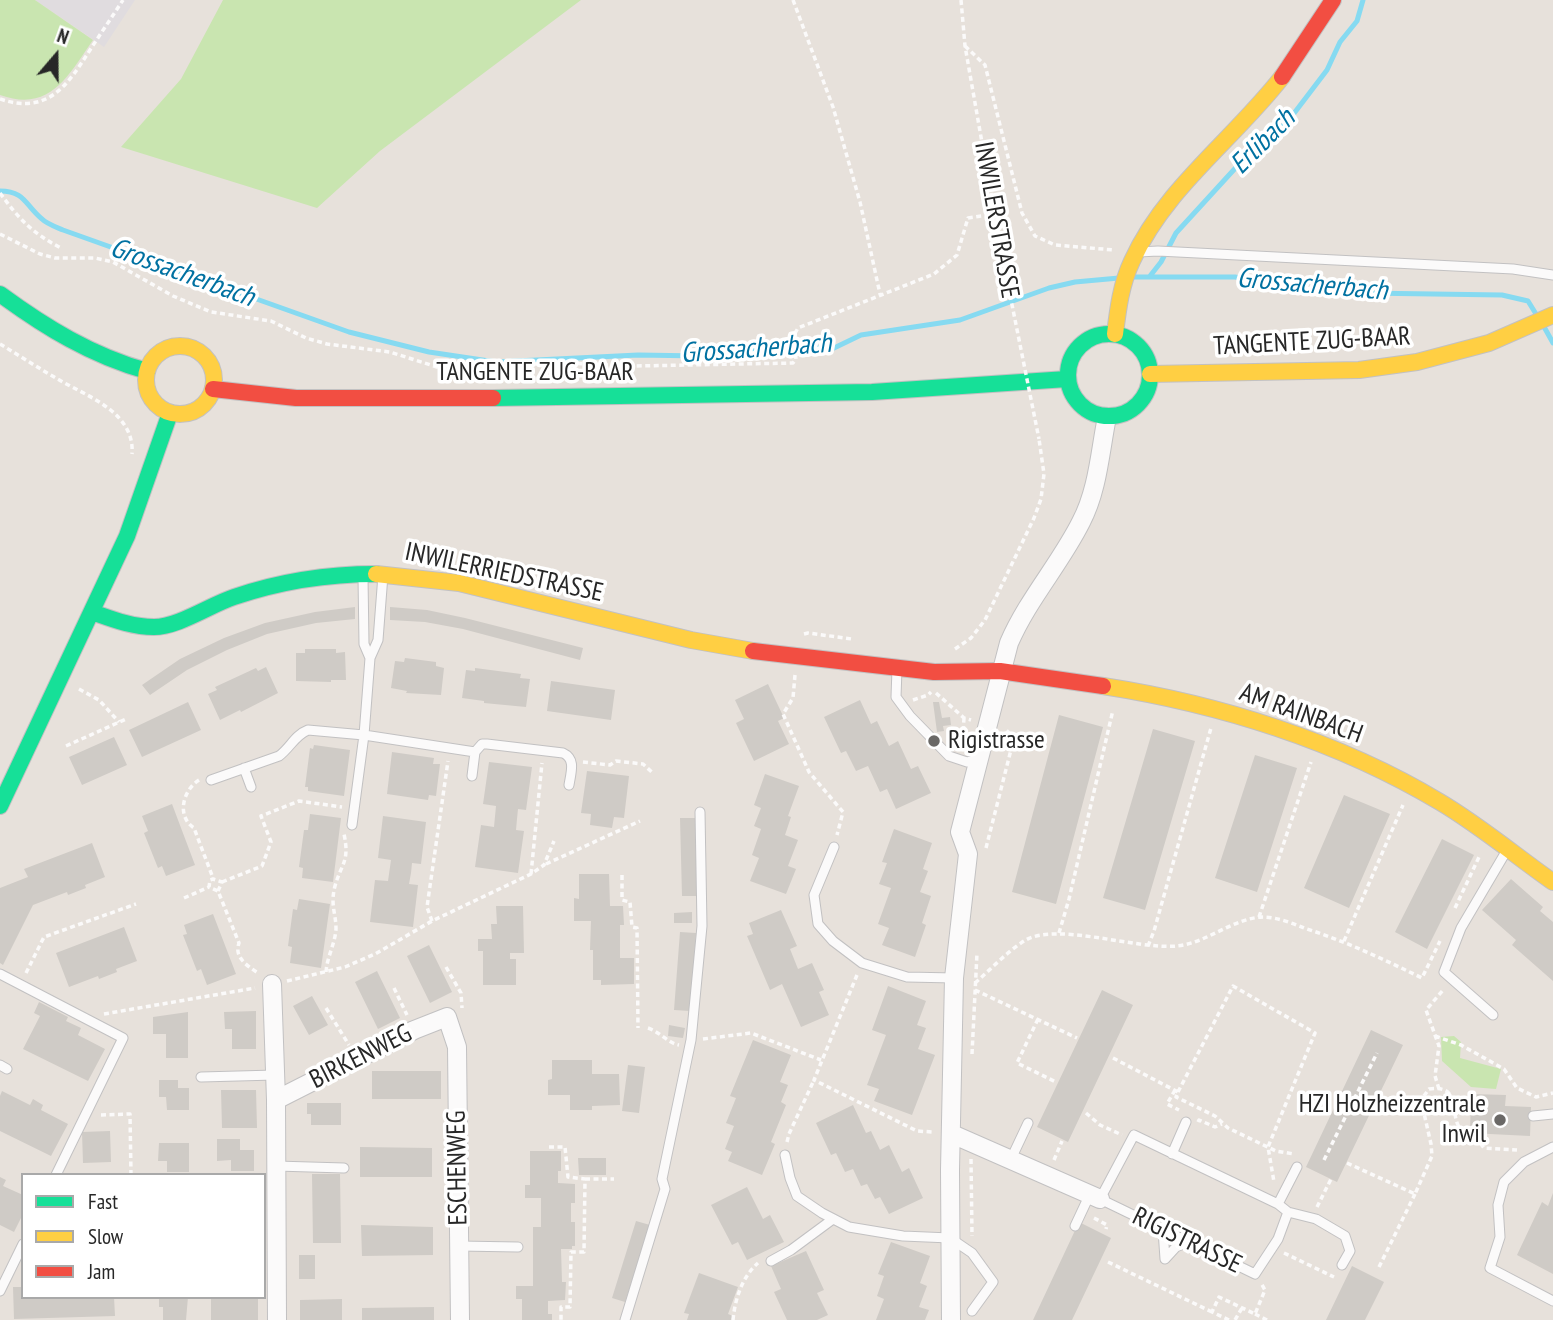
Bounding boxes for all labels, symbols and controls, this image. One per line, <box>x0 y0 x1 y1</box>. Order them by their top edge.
north arrow <box>21 21 91 91</box>
text: N <box>54 23 72 49</box>
water label: Erlibach <box>1224 103 1302 181</box>
street label: INWILERSTRASSE <box>967 139 1025 301</box>
water label: Grossacherbach <box>105 231 259 315</box>
water label: Grossacherbach <box>1235 262 1389 308</box>
street label: TANGENTE ZUG-BAAR <box>1213 321 1411 363</box>
water label: Grossacherbach <box>680 327 832 371</box>
street label: TANGENTE ZUG-BAAR <box>436 357 634 389</box>
street label: INWILERRIEDSTRASSE <box>402 537 606 609</box>
street label: AM RAINBACH <box>1235 677 1367 751</box>
place label: Rigistrasse <box>948 725 1045 757</box>
marker: Rigistrasse <box>926 733 942 749</box>
street label: BIRKENWEG <box>305 1018 417 1096</box>
place label: HZI Holzheizzentrale Inwil <box>1299 1089 1486 1150</box>
street label: ESCHENWEG <box>441 1110 475 1226</box>
marker: HZI Holzheizzentrale Inwil <box>1492 1112 1508 1128</box>
legend <box>21 1173 266 1299</box>
text: Fast <box>88 1188 118 1215</box>
street label: RIGISTRASSE <box>1127 1201 1247 1281</box>
text: Slow <box>88 1223 123 1250</box>
text: Jam <box>88 1258 115 1285</box>

